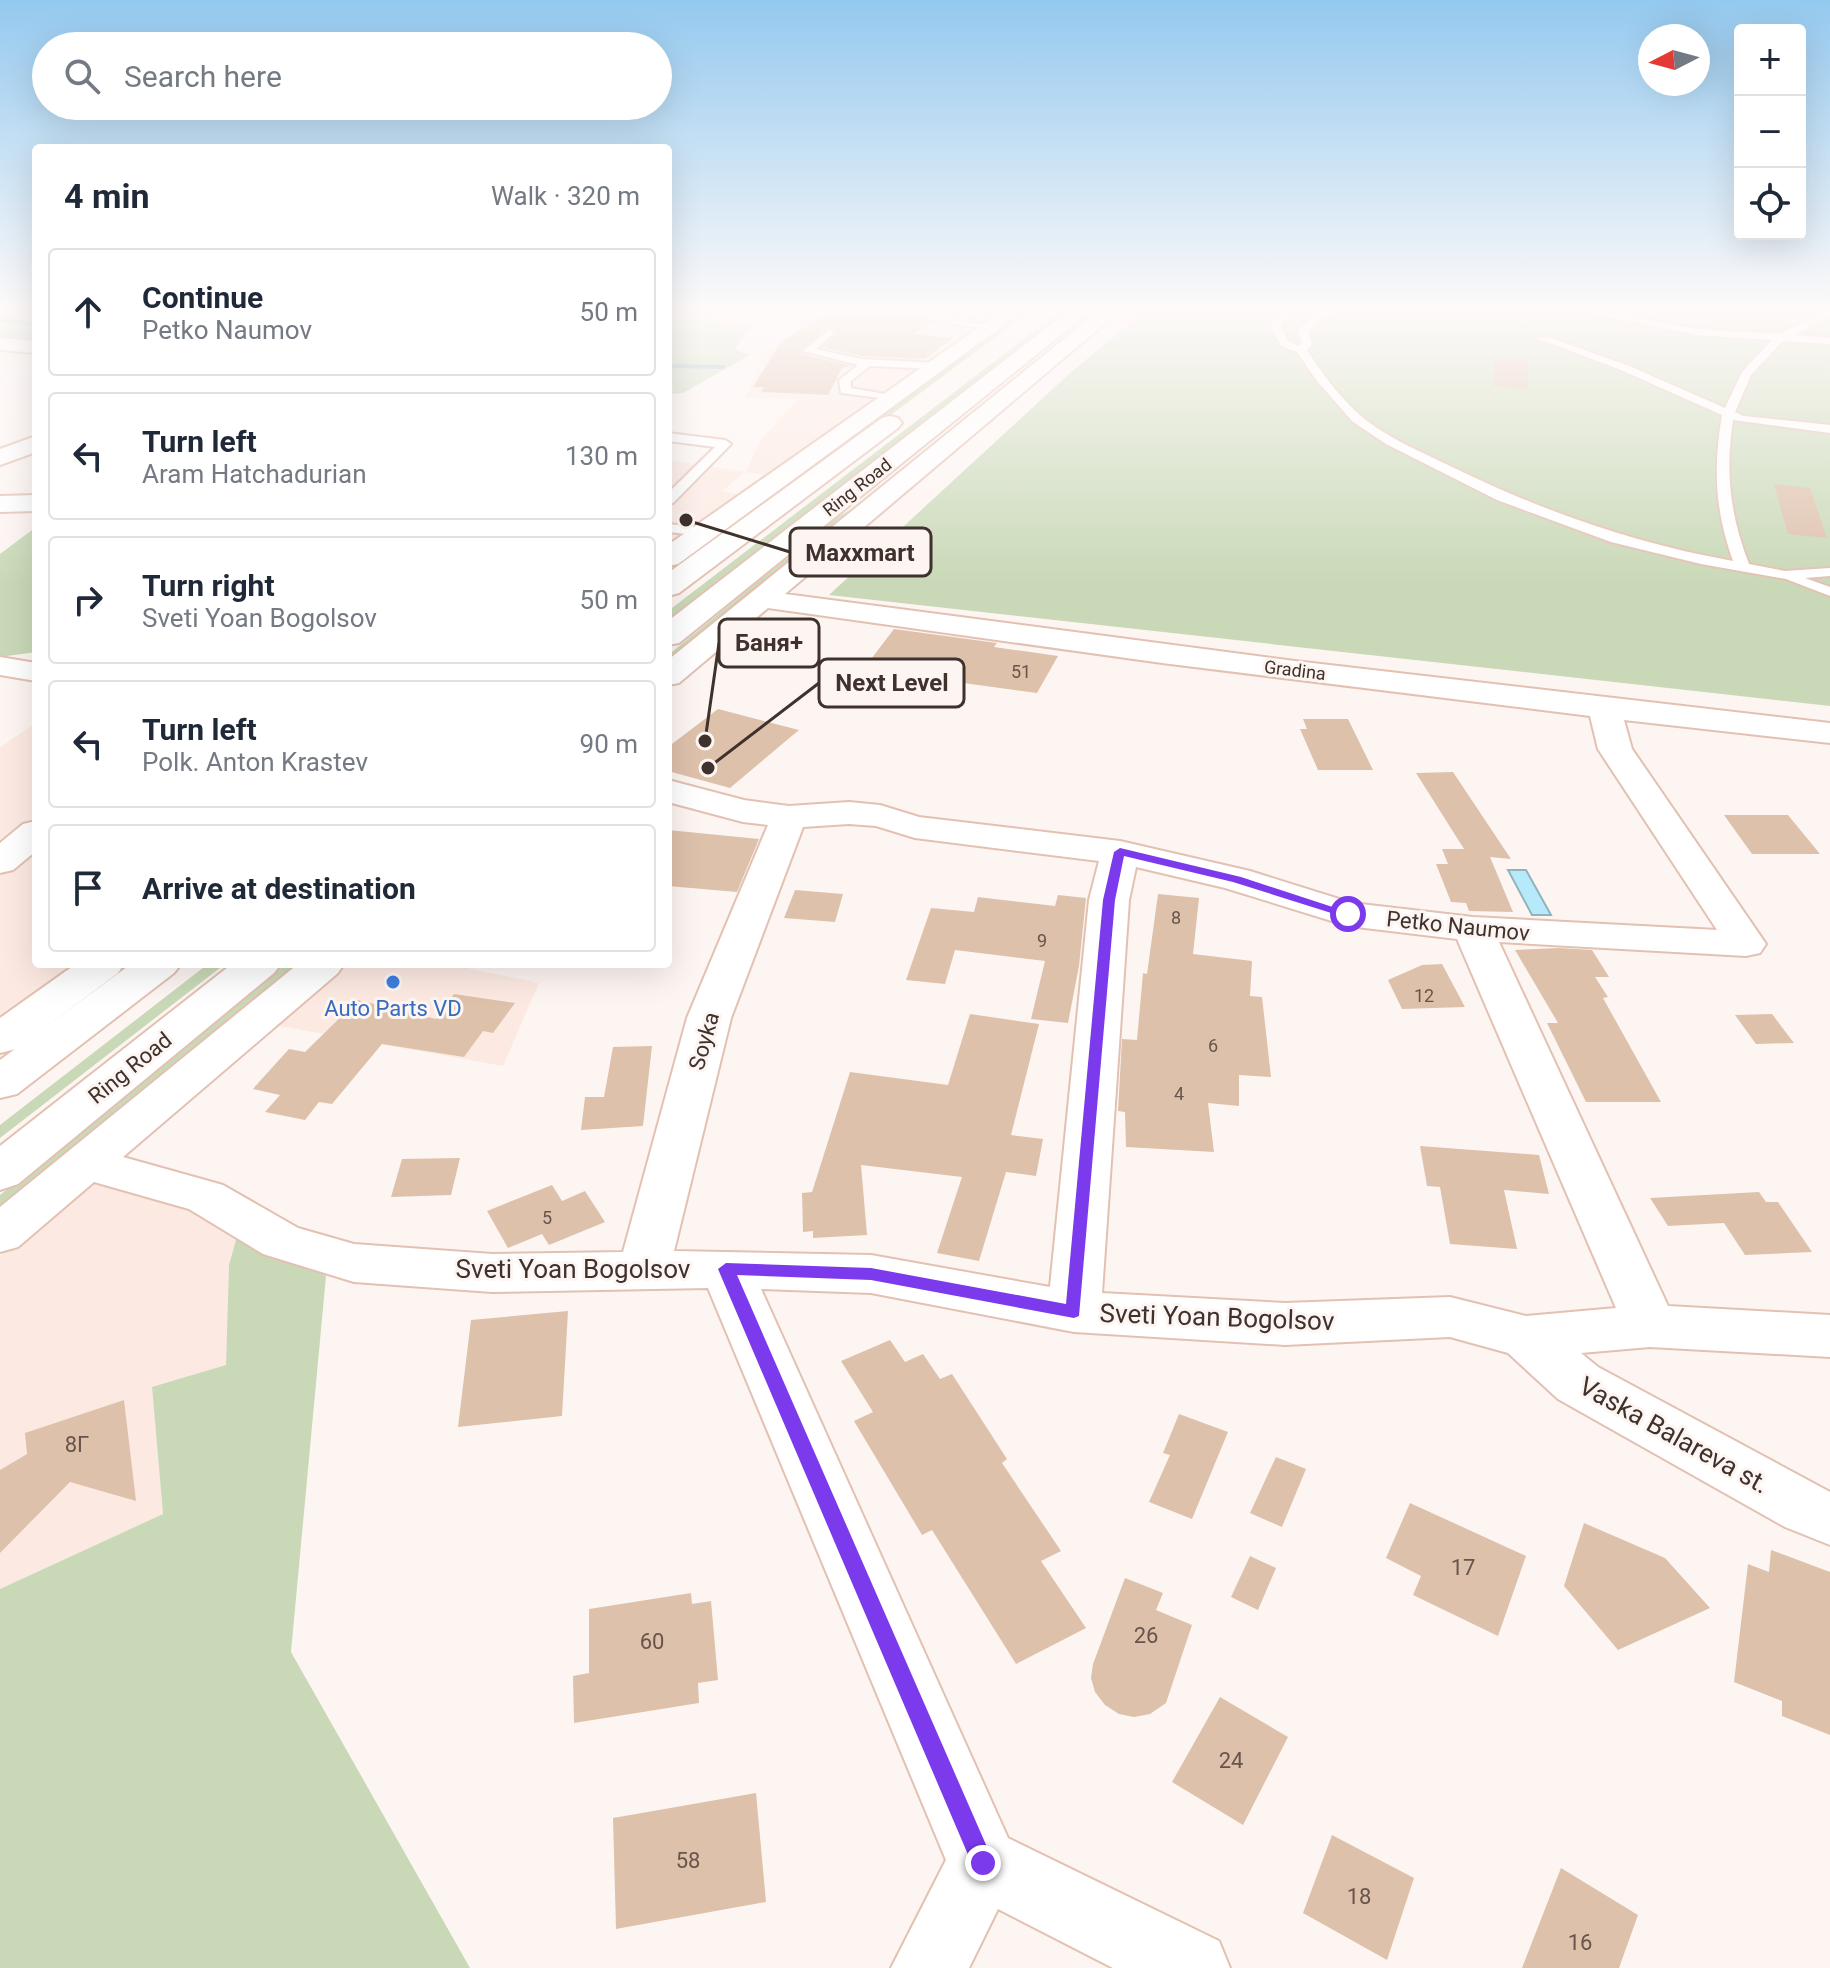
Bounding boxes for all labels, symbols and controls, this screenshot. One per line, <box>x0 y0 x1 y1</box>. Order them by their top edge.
north arrow <box>1638 24 1710 96</box>
map controls <box>1734 24 1806 240</box>
button: + <box>1734 24 1806 96</box>
search box <box>32 32 672 120</box>
icon: search <box>60 54 104 98</box>
text: Search here <box>124 59 282 94</box>
button: − <box>1734 96 1806 168</box>
button: locate <box>1734 168 1806 240</box>
text: 4 min <box>64 176 149 216</box>
text: Walk · 320 m <box>491 181 640 211</box>
text: Continue <box>142 280 263 315</box>
icon: ahead <box>66 290 110 334</box>
text: 50 m <box>580 297 638 327</box>
text: Petko Naumov <box>142 315 312 345</box>
text: Turn left <box>142 424 257 459</box>
icon: left <box>66 434 110 478</box>
text: 130 m <box>565 441 638 471</box>
street label: Ring Road <box>819 454 895 520</box>
text: Aram Hatchadurian <box>142 459 367 489</box>
callout: Maxxmart <box>790 528 931 576</box>
text: Maxxmart <box>805 539 915 567</box>
text: Turn right <box>142 568 275 603</box>
icon: right <box>66 578 110 622</box>
text: 50 m <box>580 585 638 615</box>
text: Sveti Yoan Bogolsov <box>142 603 377 633</box>
callout: Баня+ <box>719 619 819 667</box>
text: Баня+ <box>735 629 803 657</box>
street label: Gradina <box>1263 656 1327 684</box>
callout: Next Level <box>819 659 964 707</box>
house number: 51 <box>1011 661 1031 682</box>
text: Next Level <box>835 669 949 697</box>
text: Turn left <box>142 712 257 747</box>
icon: left <box>66 722 110 766</box>
text: 90 m <box>580 729 638 759</box>
text: Polk. Anton Krastev <box>142 747 368 777</box>
icon: arrive <box>66 866 110 910</box>
text: Arrive at destination <box>142 871 416 906</box>
route start <box>1330 896 1366 932</box>
street label: Petko Naumov <box>1385 906 1531 946</box>
house number: 8 <box>1171 907 1181 928</box>
house number: 9 <box>1037 930 1047 951</box>
marker: Auto Parts VD <box>384 973 402 991</box>
house number: 12 <box>1414 985 1434 1006</box>
place label: Auto Parts VD <box>324 996 462 1021</box>
street label: Soyka <box>684 1009 724 1073</box>
street label: Ring Road <box>84 1027 176 1109</box>
house number: 6 <box>1208 1035 1218 1056</box>
house number: 4 <box>1174 1083 1184 1104</box>
house number: 5 <box>542 1207 552 1228</box>
street label: Sveti Yoan Bogolsov <box>456 1254 691 1284</box>
street label: Sveti Yoan Bogolsov <box>1099 1298 1335 1336</box>
street label: Vaska Balareva st. <box>1574 1370 1774 1500</box>
house number: 8Г <box>65 1432 89 1457</box>
house number: 17 <box>1451 1555 1475 1580</box>
house number: 26 <box>1134 1623 1158 1648</box>
house number: 60 <box>640 1629 664 1654</box>
house number: 24 <box>1219 1748 1243 1773</box>
route end <box>965 1845 1001 1881</box>
house number: 58 <box>676 1848 700 1873</box>
house number: 18 <box>1347 1884 1371 1909</box>
house number: 16 <box>1568 1930 1592 1955</box>

